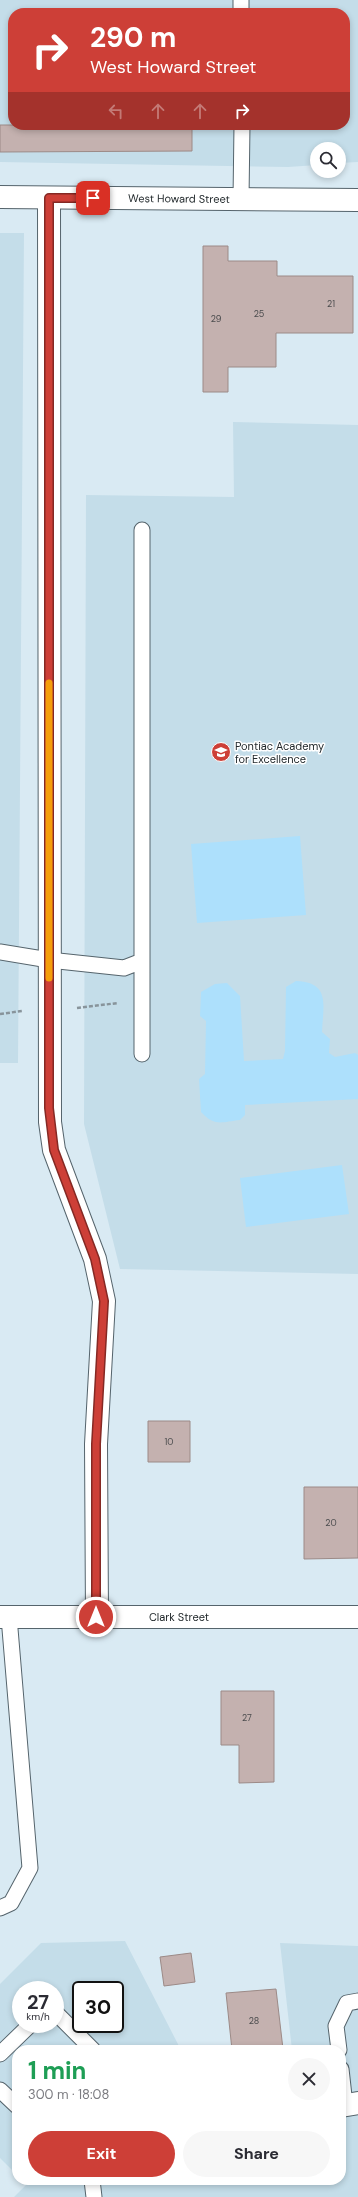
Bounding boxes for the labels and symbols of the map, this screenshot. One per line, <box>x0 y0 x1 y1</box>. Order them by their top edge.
pin <box>76 181 110 215</box>
street label: West Howard Street <box>128 191 230 206</box>
house number: 21 <box>327 298 335 310</box>
house number: 25 <box>254 308 264 320</box>
house number: 29 <box>211 313 222 325</box>
place label: Pontiac Academy for Excellence <box>235 739 324 766</box>
school or university icon: Pontiac Academy for Excellence <box>210 741 232 763</box>
house number: 10 <box>165 1436 173 1448</box>
house number: 20 <box>325 1517 337 1529</box>
position arrow <box>75 1596 117 1638</box>
street label: Clark Street <box>149 1610 209 1624</box>
house number: 27 <box>242 1712 252 1724</box>
speed limit sign: 30 <box>72 1981 124 2033</box>
house number: 28 <box>249 2015 259 2027</box>

